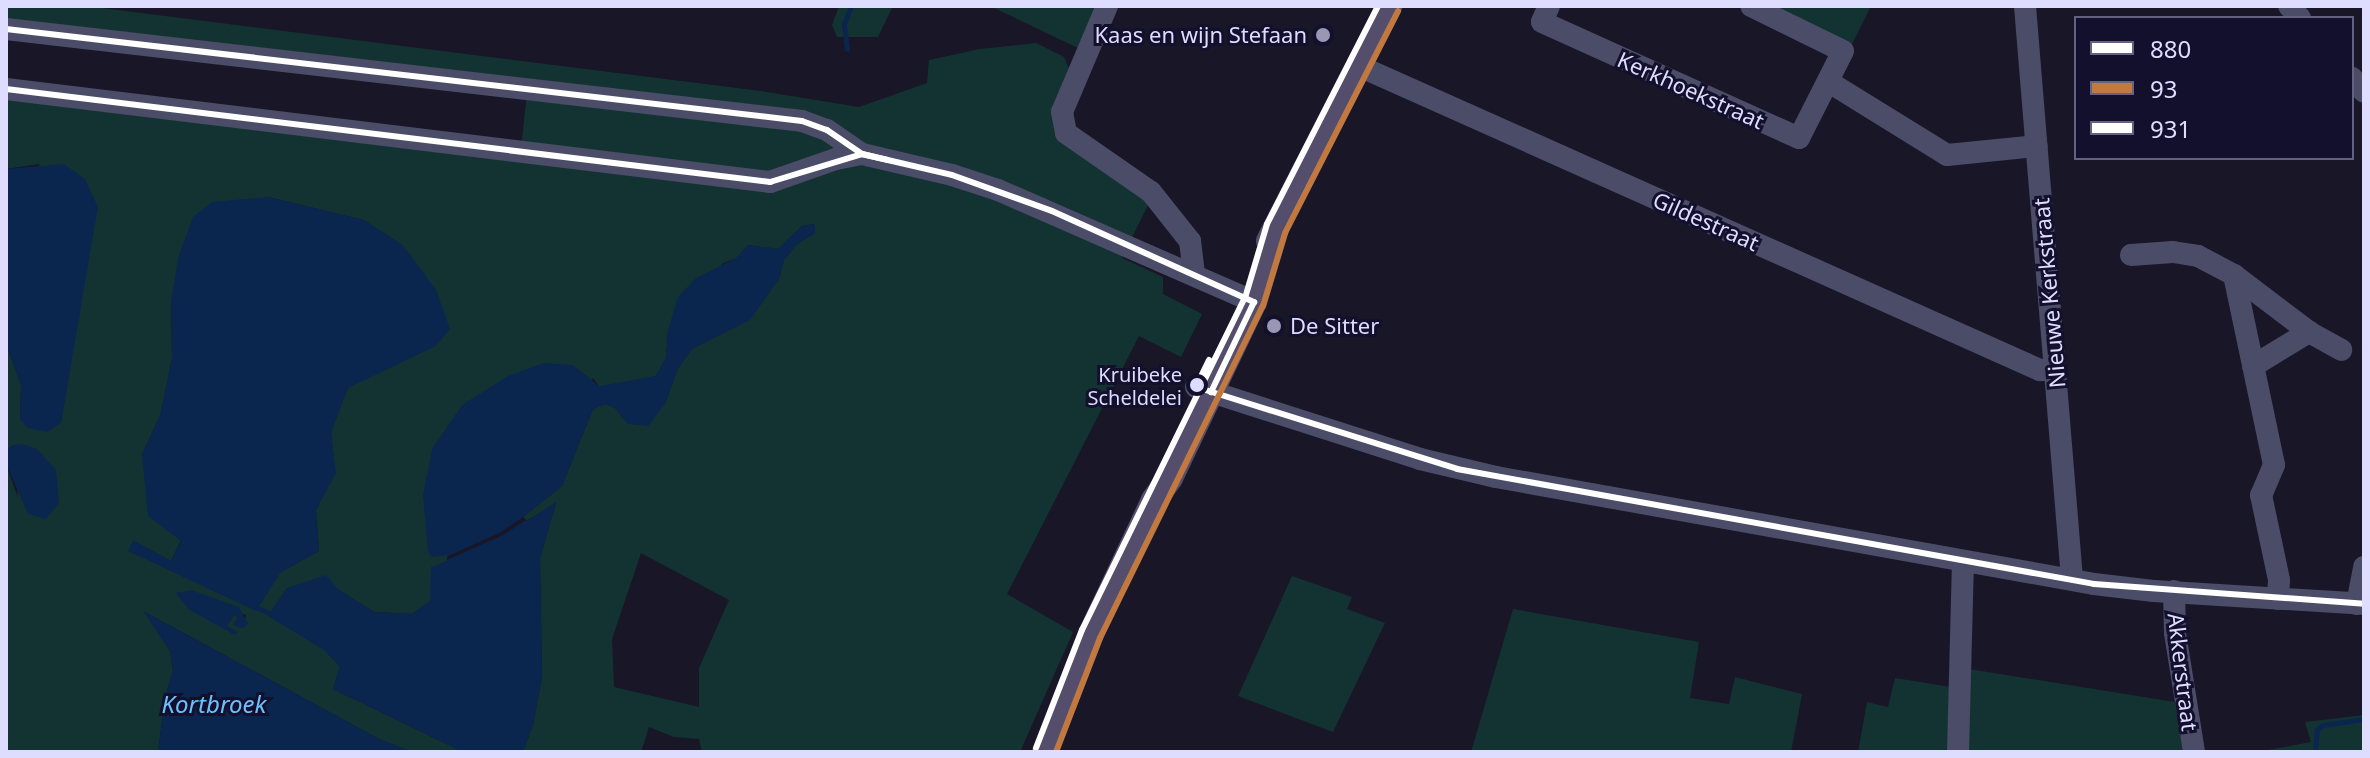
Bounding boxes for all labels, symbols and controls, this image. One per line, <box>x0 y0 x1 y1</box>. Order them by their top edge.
legend <box>2074 16 2354 160</box>
place label: Kaas en wijn Stefaan <box>1094 22 1307 48</box>
marker: Kaas en wijn Stefaan <box>1314 26 1332 44</box>
text: 880 <box>2150 32 2191 65</box>
street label: Kerkhoekstraat <box>1614 46 1768 134</box>
text: 93 <box>2150 72 2177 105</box>
text: 931 <box>2150 112 2191 145</box>
street label: Gildestraat <box>1649 186 1763 256</box>
street label: Nieuwe Kerkstraat <box>2028 197 2070 389</box>
place label: De Sitter <box>1290 313 1379 339</box>
marker: De Sitter <box>1265 317 1283 335</box>
place label: Kruibeke Scheldelei <box>1087 362 1182 409</box>
marker: Kruibeke Scheldelei <box>1189 377 1205 393</box>
street label: Akkerstraat <box>2163 611 2203 733</box>
water label: Kortbroek <box>162 690 266 718</box>

